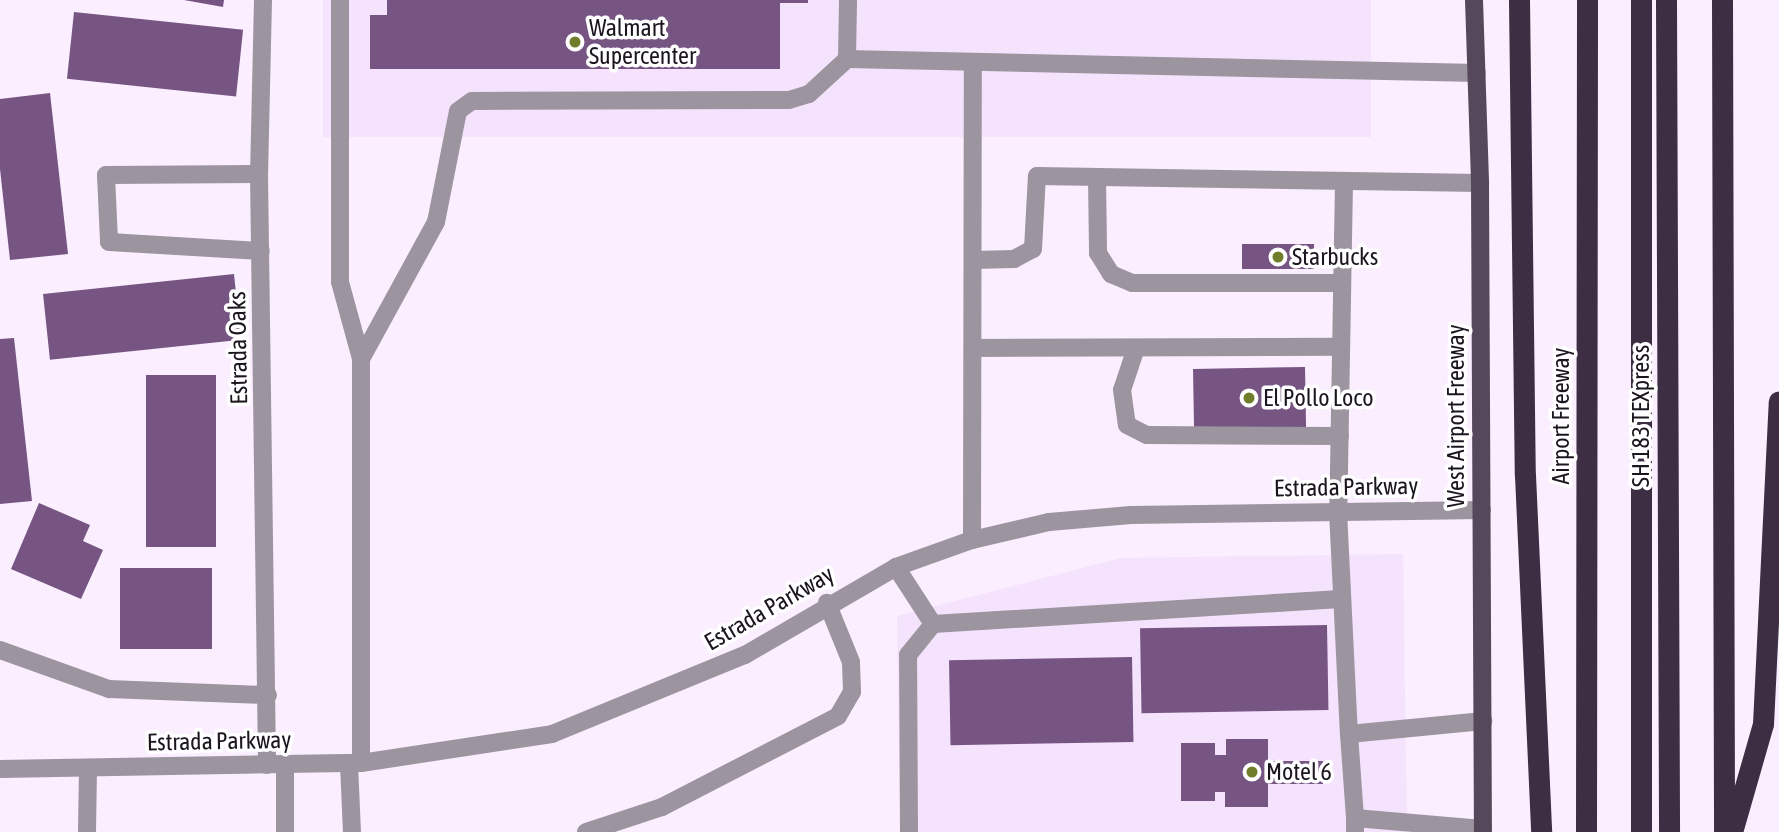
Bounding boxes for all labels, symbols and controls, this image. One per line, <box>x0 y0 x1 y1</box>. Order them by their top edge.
place label: Walmart Supercenter <box>589 14 696 70</box>
marker: Walmart Supercenter <box>567 34 583 50</box>
place label: Starbucks <box>1292 243 1378 271</box>
marker: Starbucks <box>1270 249 1286 265</box>
street label: Estrada Oaks <box>223 291 253 405</box>
street label: West Airport Freeway <box>1442 324 1470 508</box>
street label: SH 183 TEXpress <box>1627 345 1655 487</box>
street label: Airport Freeway <box>1547 348 1575 484</box>
place label: El Pollo Loco <box>1263 384 1373 412</box>
marker: El Pollo Loco <box>1241 390 1257 406</box>
street label: Estrada Parkway <box>1274 471 1418 503</box>
street label: Estrada Parkway <box>699 559 839 657</box>
street label: Estrada Parkway <box>147 725 291 757</box>
place label: Motel 6 <box>1266 758 1332 786</box>
marker: Motel 6 <box>1244 764 1260 780</box>

